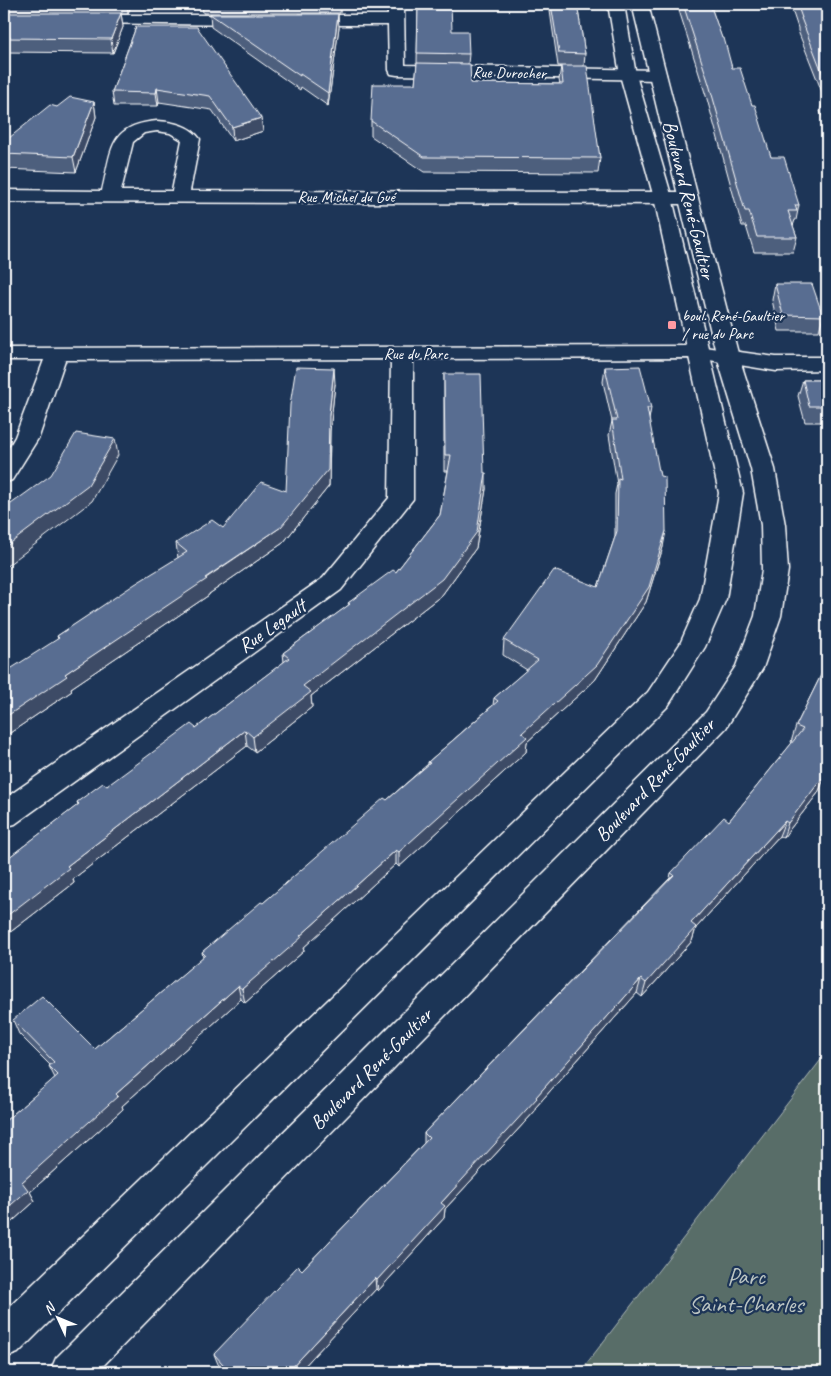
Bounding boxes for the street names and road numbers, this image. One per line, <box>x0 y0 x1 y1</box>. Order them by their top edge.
street label: Rue Durocher <box>472 62 548 84</box>
street label: Boulevard René-Gaultier <box>657 118 721 284</box>
street label: Rue Michel du Gué <box>297 187 397 207</box>
street label: Rue du Parc <box>384 344 449 364</box>
street label: Rue Legault <box>233 592 314 658</box>
street label: Boulevard René-Gaultier <box>590 712 722 847</box>
street label: Boulevard René-Gaultier <box>305 1001 439 1135</box>

